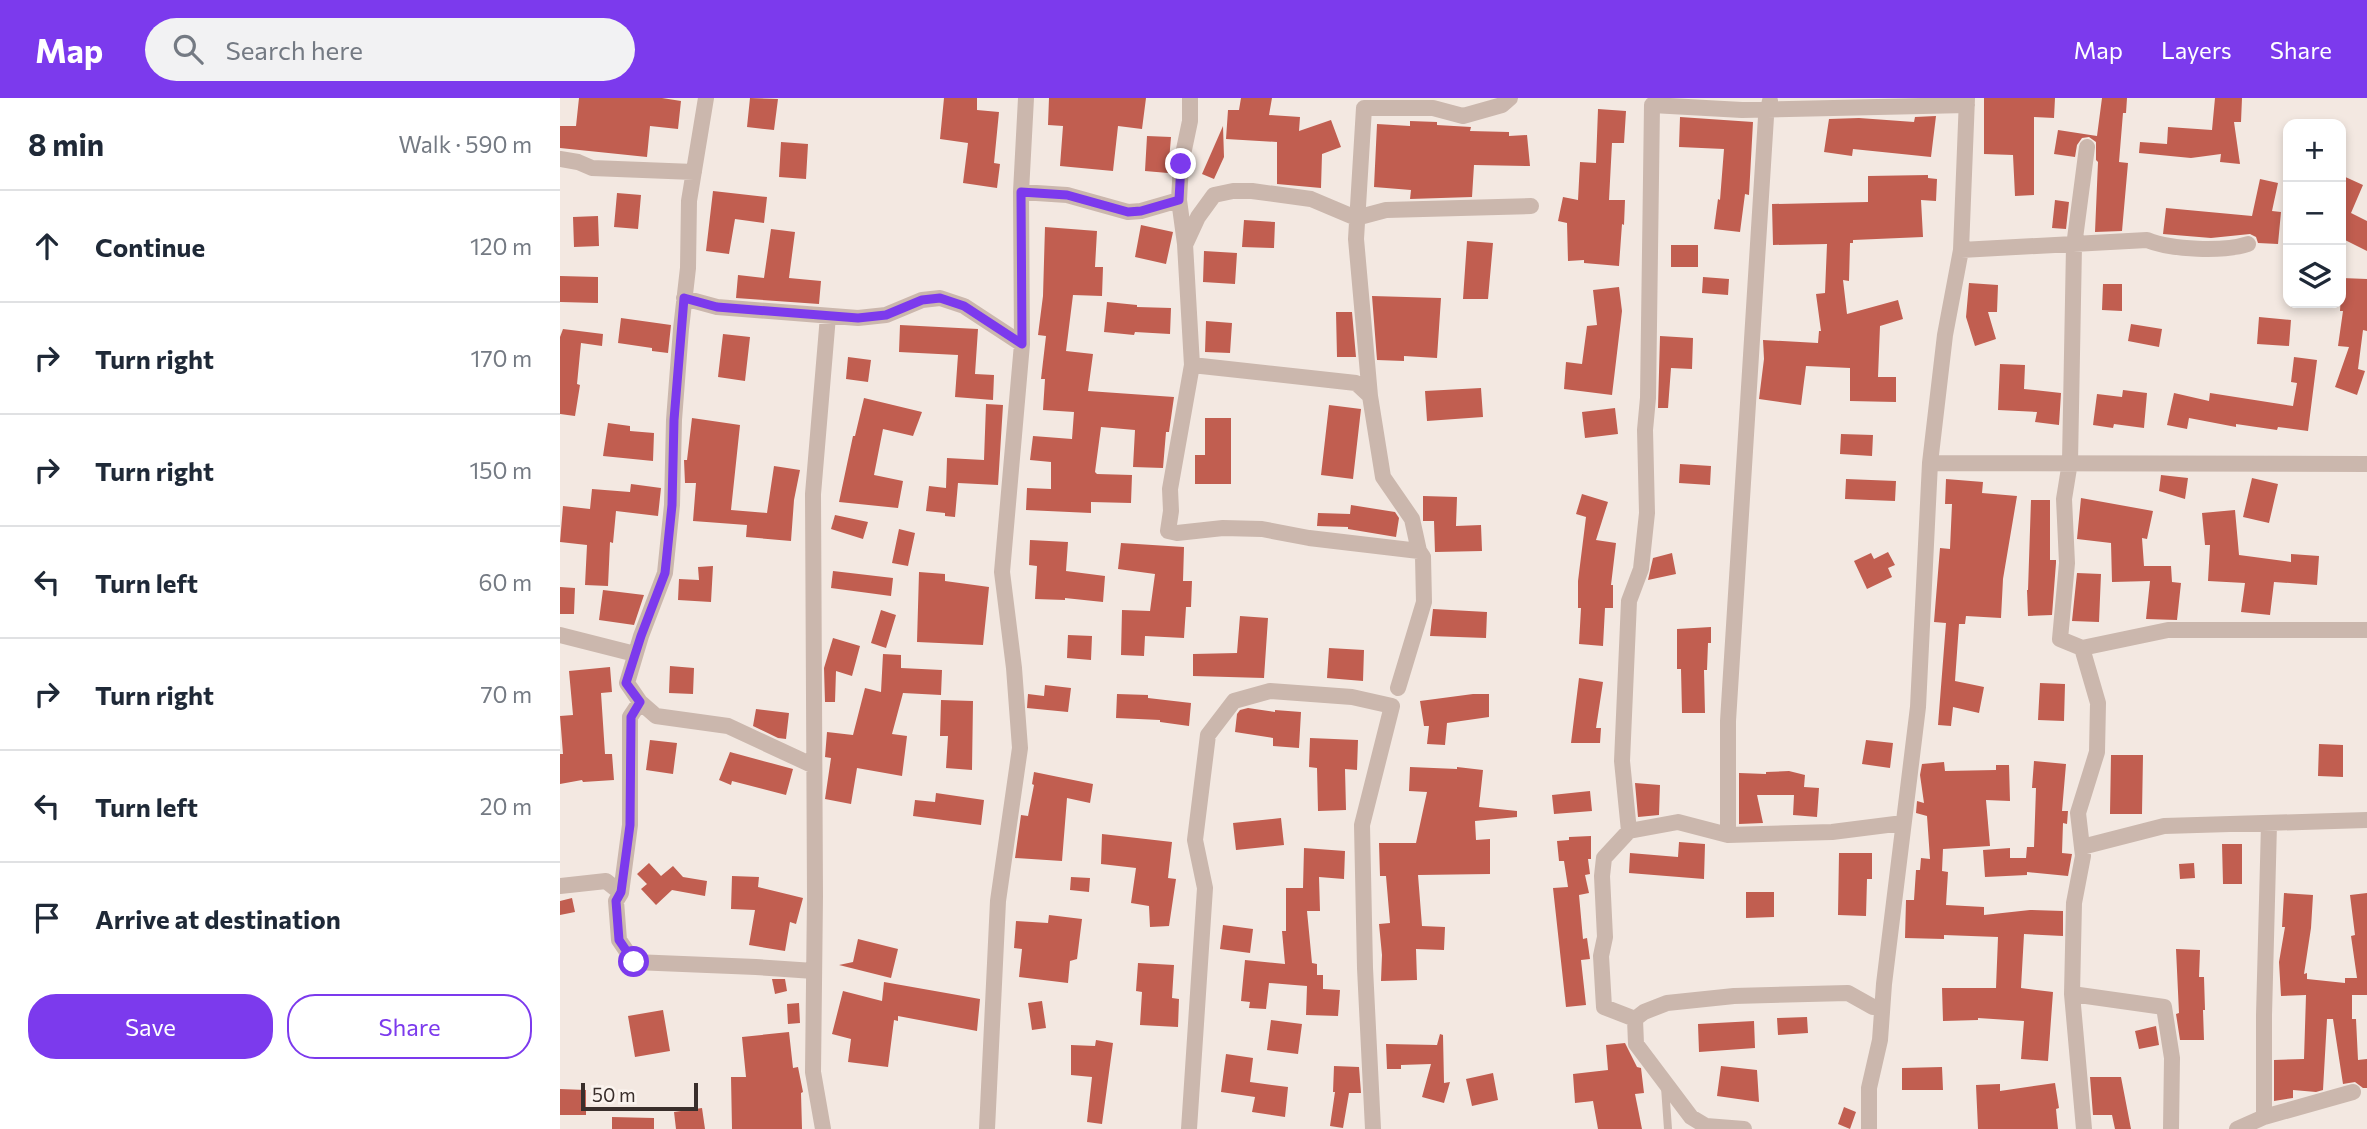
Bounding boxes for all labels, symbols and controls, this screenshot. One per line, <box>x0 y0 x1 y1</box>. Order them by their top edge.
search box <box>145 18 635 81</box>
text: Map <box>35 29 103 70</box>
icon: search <box>169 30 207 68</box>
text: Search here <box>225 34 363 65</box>
text: Map <box>2074 35 2123 64</box>
text: Layers <box>2161 35 2232 64</box>
text: Share <box>2270 35 2332 64</box>
map controls <box>2283 119 2346 308</box>
button: + <box>2283 119 2346 182</box>
text: 8 min <box>28 125 104 162</box>
text: Walk · 590 m <box>399 130 532 158</box>
route end <box>1165 148 1196 179</box>
button: − <box>2283 182 2346 245</box>
icon: ahead <box>28 227 66 265</box>
text: Continue <box>95 231 205 262</box>
text: 120 m <box>470 232 532 260</box>
button: layers <box>2283 245 2346 308</box>
icon: right <box>28 339 66 377</box>
text: Turn right <box>95 343 214 374</box>
text: 170 m <box>471 344 532 372</box>
icon: right <box>28 451 66 489</box>
text: Turn right <box>95 455 214 486</box>
text: 150 m <box>469 456 532 484</box>
icon: left <box>28 563 66 601</box>
text: Turn left <box>95 567 198 598</box>
text: 60 m <box>479 568 532 596</box>
icon: right <box>28 675 66 713</box>
text: Turn right <box>95 679 214 710</box>
text: 70 m <box>480 680 532 708</box>
icon: left <box>28 787 66 825</box>
text: Turn left <box>95 791 198 822</box>
text: 20 m <box>480 792 532 820</box>
icon: arrive <box>28 899 66 937</box>
text: Arrive at destination <box>95 903 341 934</box>
route start <box>618 946 649 977</box>
button: Save <box>28 994 273 1059</box>
button: Share <box>287 994 532 1059</box>
scale bar <box>581 1080 698 1112</box>
text: 50 m <box>592 1083 636 1106</box>

